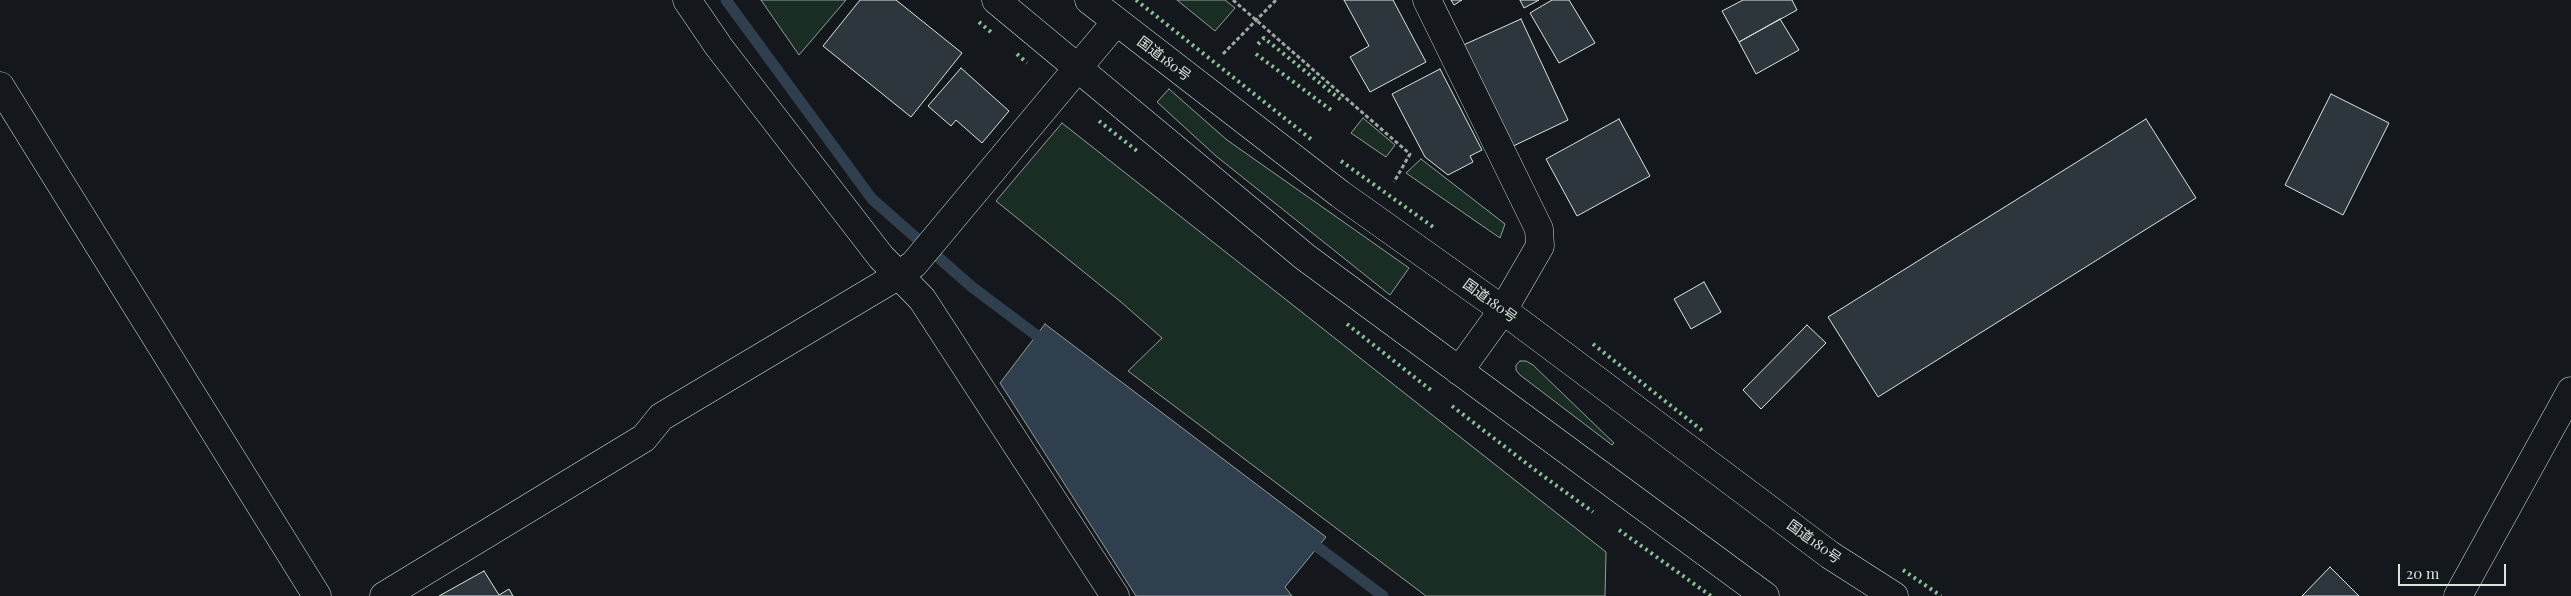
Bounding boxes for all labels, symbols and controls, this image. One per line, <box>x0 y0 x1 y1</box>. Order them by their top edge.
street label: 国道180号 <box>1134 33 1194 85</box>
street label: 国道180号 <box>1460 276 1520 326</box>
street label: 国道180号 <box>1784 517 1844 567</box>
scale bar <box>2401 554 2508 586</box>
text: 20 m <box>2406 563 2439 583</box>

